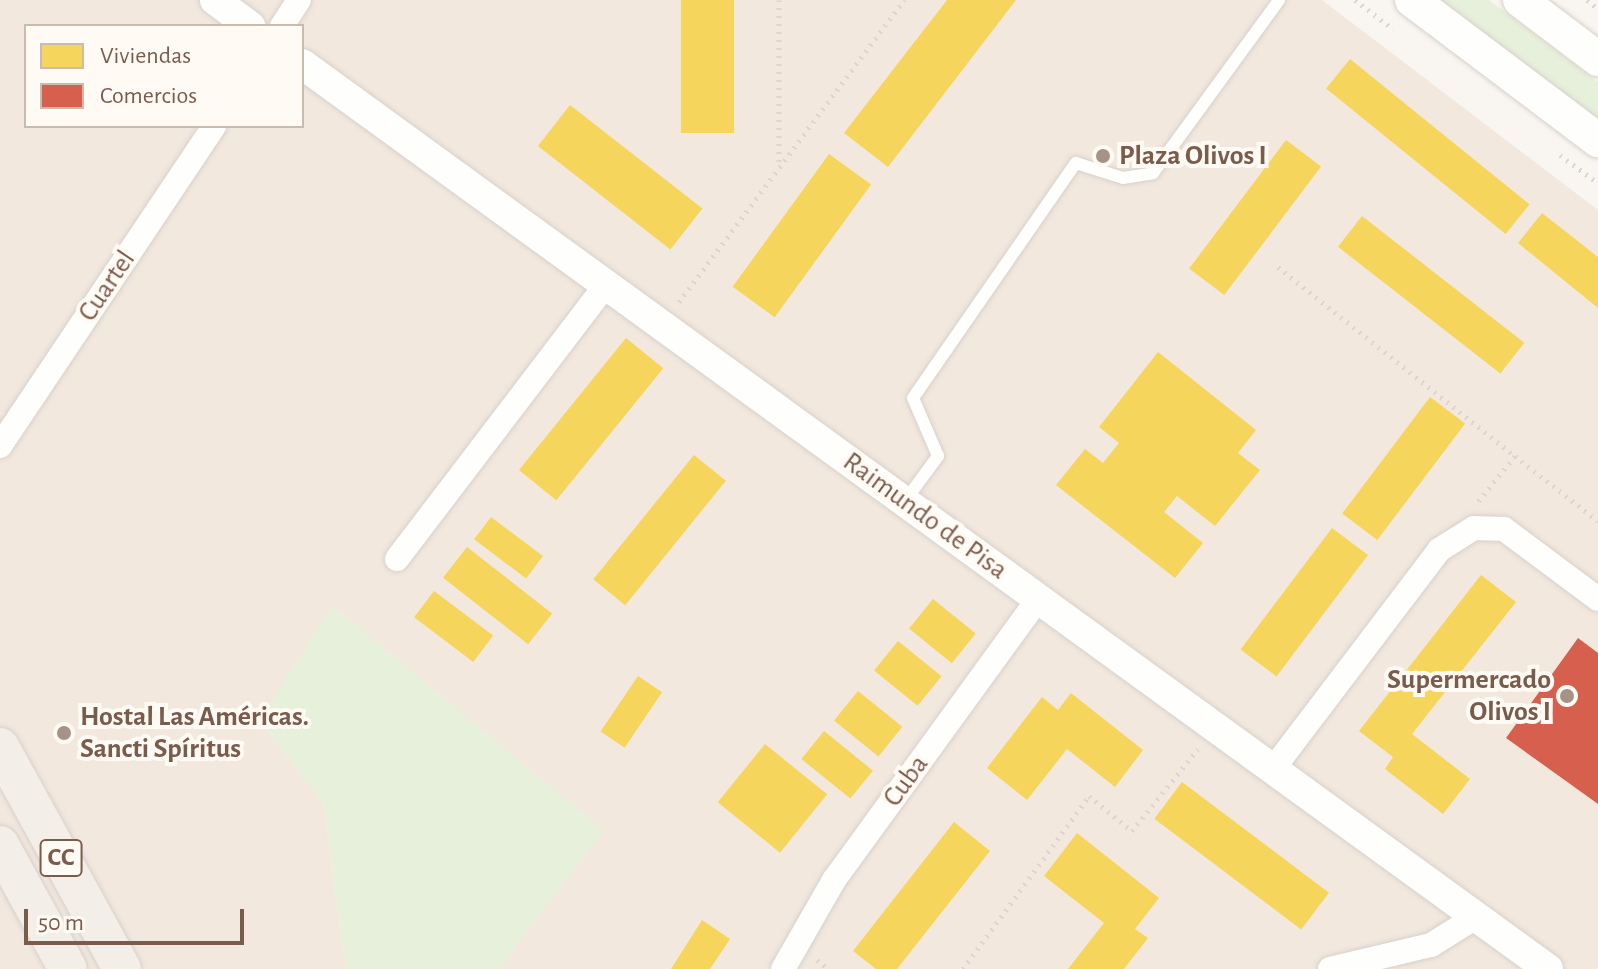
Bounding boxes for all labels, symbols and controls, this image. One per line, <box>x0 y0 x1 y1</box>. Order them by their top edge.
legend <box>24 24 304 128</box>
text: Viviendas <box>100 44 191 68</box>
text: Comercios <box>100 84 197 108</box>
place label: Plaza Olivos I <box>1119 139 1267 173</box>
marker: Plaza Olivos I <box>1094 147 1112 165</box>
street label: Cuartel <box>71 244 143 328</box>
street label: Raimundo de Pisa <box>836 445 1014 587</box>
place label: Supermercado Olivos I <box>1387 663 1551 729</box>
marker: Supermercado Olivos I <box>1558 687 1576 705</box>
place label: Hostal Las Américas. Sancti Spíritus <box>80 700 309 766</box>
marker: Hostal Las Américas. Sancti Spíritus <box>55 724 73 742</box>
street label: Cuba <box>876 749 936 813</box>
road number: CC <box>39 836 83 880</box>
scale bar <box>28 893 248 943</box>
text: 50 m <box>38 911 84 935</box>

